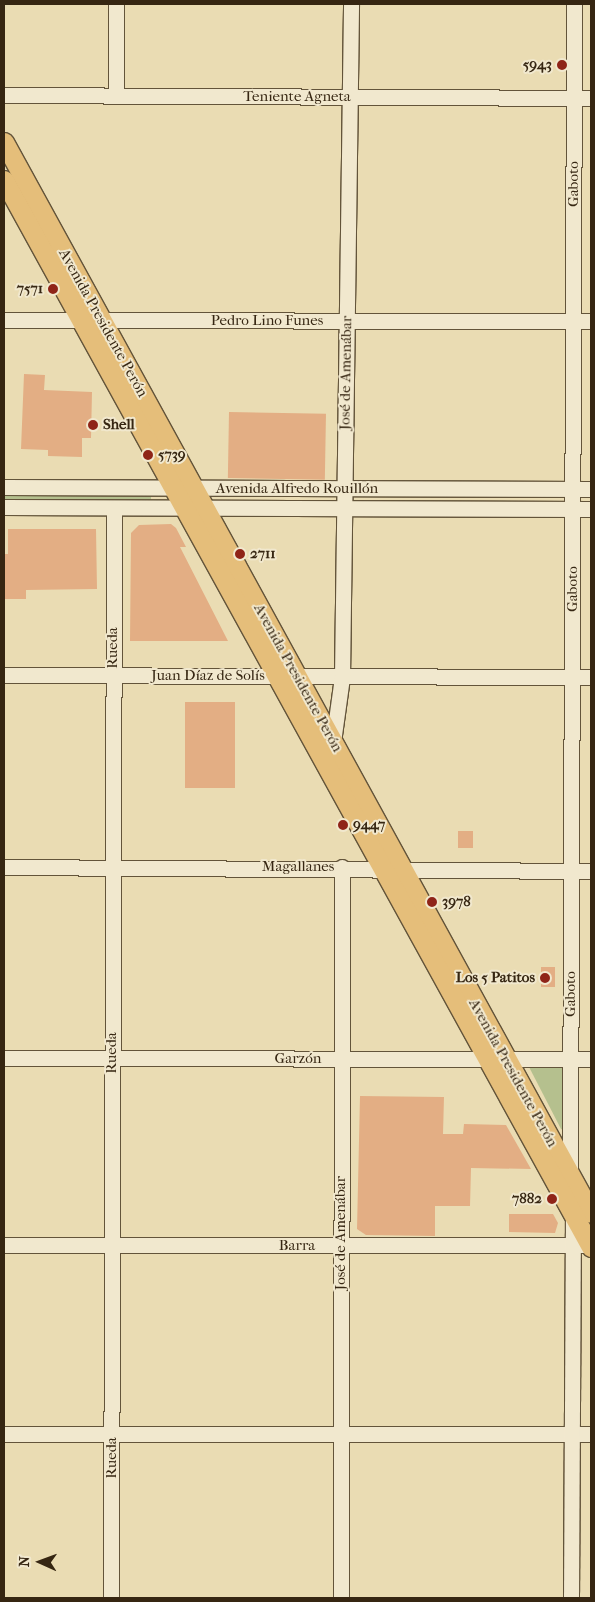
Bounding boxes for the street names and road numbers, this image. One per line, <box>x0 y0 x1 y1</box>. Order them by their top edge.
street label: Teniente Agneta <box>243 88 351 106</box>
street label: Gaboto <box>565 161 583 207</box>
street label: Avenida Presidente Perón <box>55 246 151 400</box>
street label: Pedro Lino Funes <box>211 312 323 330</box>
street label: José de Amenábar <box>336 316 356 430</box>
street label: Avenida Alfredo Rouillón <box>216 480 378 498</box>
street label: Gaboto <box>564 566 582 612</box>
street label: Avenida Presidente Perón <box>250 601 346 755</box>
street label: Rueda <box>104 627 122 669</box>
street label: Juan Díaz de Solís <box>151 667 265 685</box>
street label: Magallanes <box>262 858 334 876</box>
street label: Gaboto <box>562 971 580 1017</box>
street label: Avenida Presidente Perón <box>465 996 561 1150</box>
street label: Rueda <box>103 1032 121 1074</box>
street label: Garzón <box>275 1050 321 1068</box>
street label: José de Amenábar <box>332 1176 350 1290</box>
street label: Barra <box>279 1237 315 1255</box>
street label: Rueda <box>103 1437 121 1479</box>

